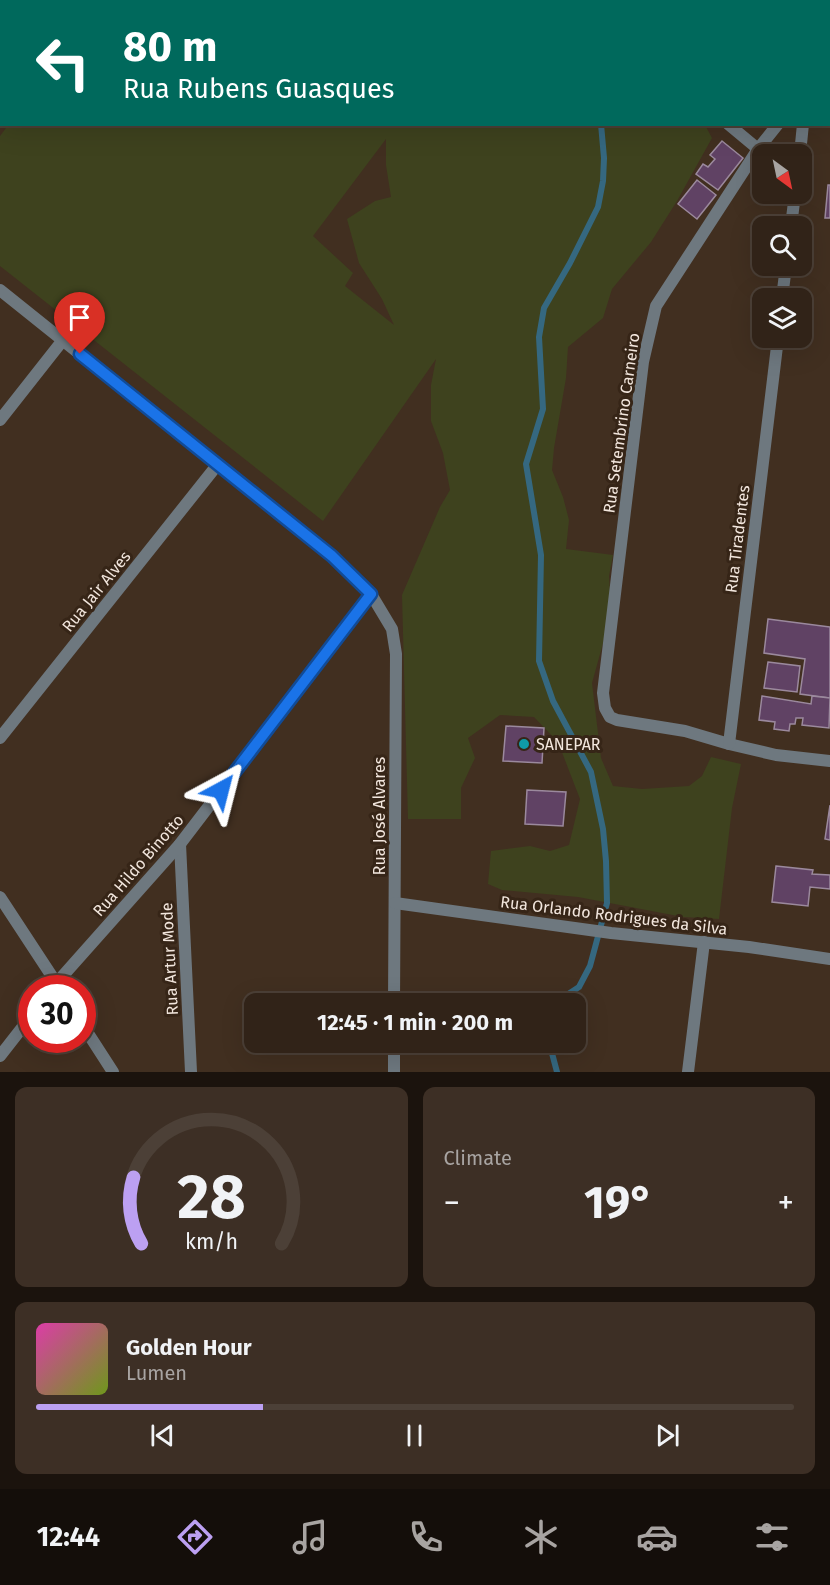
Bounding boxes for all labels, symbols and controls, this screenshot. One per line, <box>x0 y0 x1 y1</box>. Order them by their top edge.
text: 80 m <box>123 22 217 72</box>
icon: left <box>24 24 102 102</box>
text: Rua Rubens Guasques <box>123 73 394 105</box>
north arrow <box>752 144 812 204</box>
map controls <box>752 144 812 348</box>
button: search <box>752 216 812 276</box>
button: layers <box>752 288 812 348</box>
pin <box>54 292 105 354</box>
icon: arrive <box>63 301 96 334</box>
street label: Rua Setembrino Carneiro <box>599 332 644 514</box>
street label: Rua Tiradentes <box>721 484 754 594</box>
street label: Rua Jair Alves <box>58 547 135 635</box>
place label: SANEPAR <box>536 735 601 754</box>
marker: SANEPAR <box>517 737 531 751</box>
street label: Rua José Alvares <box>370 757 389 875</box>
position arrow <box>189 758 253 822</box>
street label: Rua Hildo Binotto <box>89 811 188 920</box>
street label: Rua Orlando Rodrigues da Silva <box>499 892 729 939</box>
street label: Rua Artur Mode <box>157 902 182 1016</box>
speed limit sign: 30 <box>18 975 96 1053</box>
text: 12:45 · 1 min · 200 m <box>317 1009 513 1036</box>
text: Climate <box>444 1146 512 1170</box>
text: 28 <box>177 1160 246 1235</box>
text: 19° <box>584 1176 654 1230</box>
text: − <box>444 1183 460 1223</box>
text: + <box>778 1183 794 1223</box>
text: km/h <box>185 1229 238 1255</box>
text: Golden Hour <box>126 1334 252 1361</box>
text: Lumen <box>126 1361 187 1385</box>
icon: previous <box>146 1419 179 1452</box>
icon: pause <box>398 1419 431 1452</box>
icon: next <box>651 1419 684 1452</box>
icon: directions <box>174 1516 216 1558</box>
icon: music <box>289 1516 331 1558</box>
icon: phone <box>405 1516 447 1558</box>
icon: climate <box>520 1516 562 1558</box>
icon: car <box>636 1516 678 1558</box>
icon: filters <box>751 1516 793 1558</box>
text: 12:44 <box>37 1521 100 1553</box>

